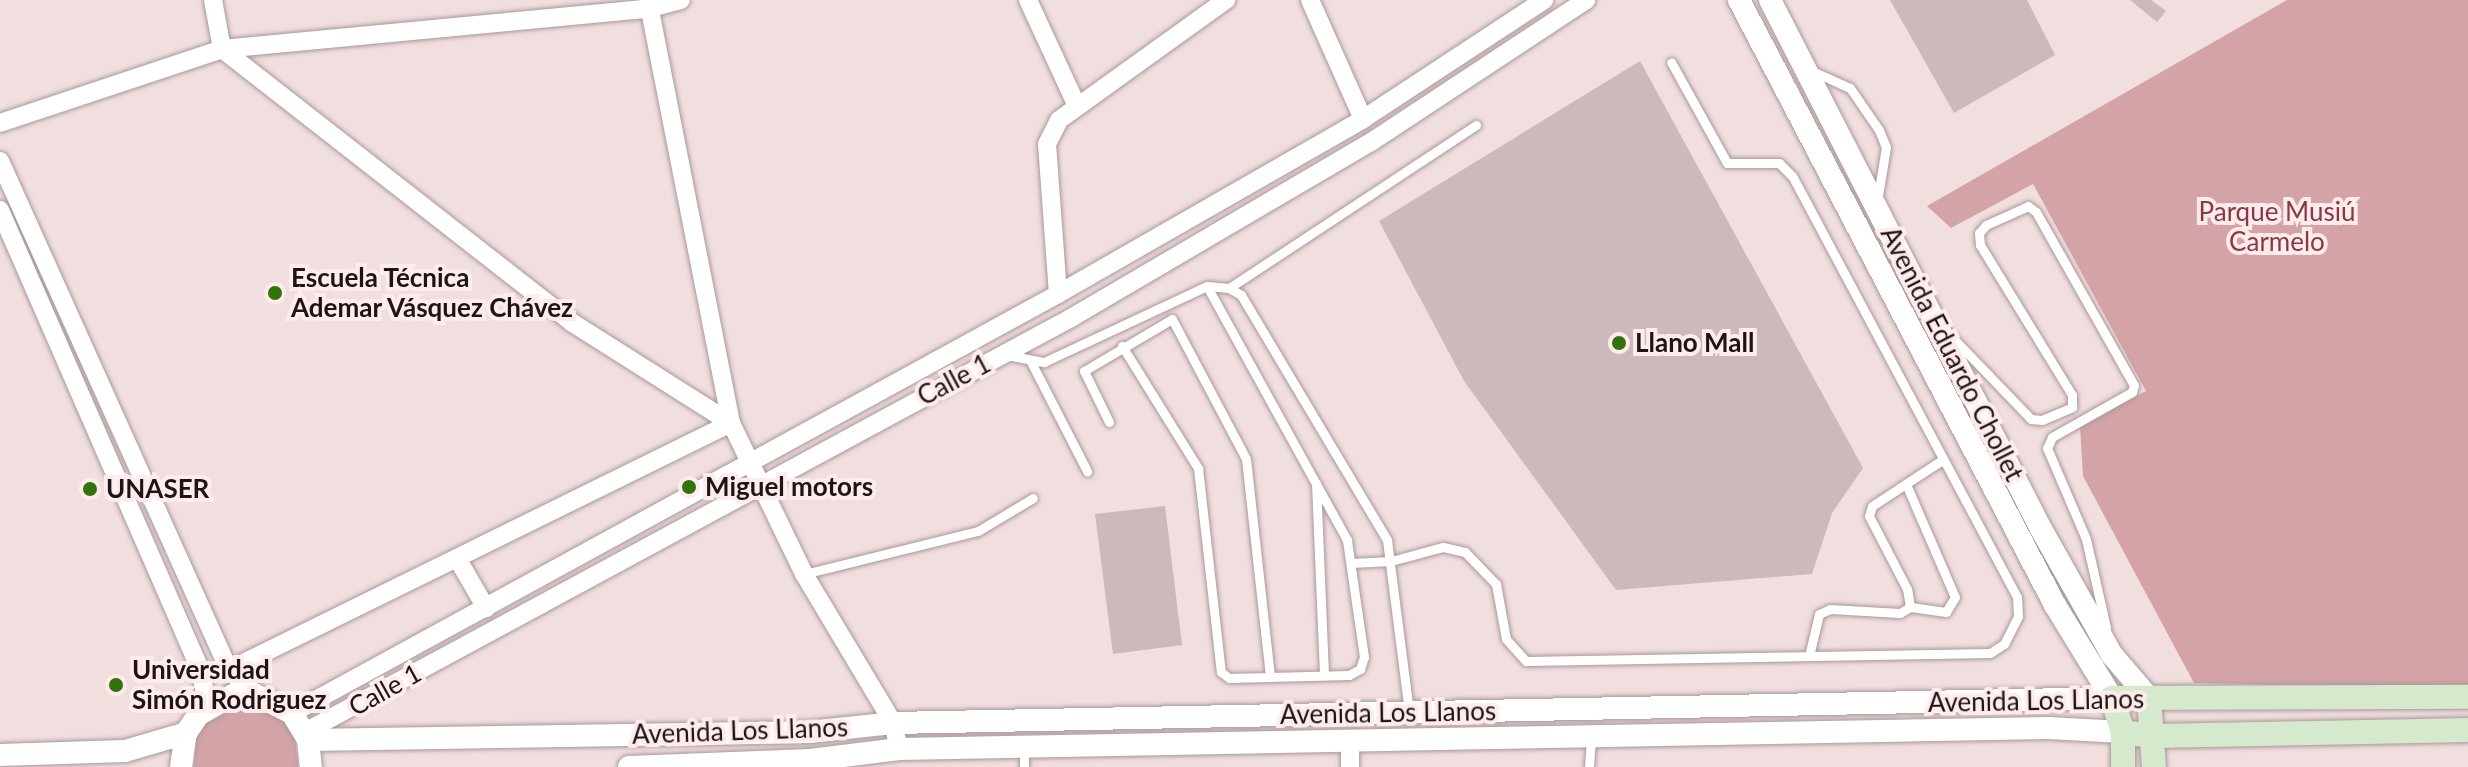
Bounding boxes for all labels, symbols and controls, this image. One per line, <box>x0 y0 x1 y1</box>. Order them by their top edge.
park label: Parque Musiú Carmelo <box>2199 196 2355 258</box>
street label: Avenida Eduardo Chollet <box>1874 222 2030 486</box>
place label: Escuela Técnica Ademar Vásquez Chávez <box>291 262 575 324</box>
marker: Escuela Técnica Ademar Vásquez Chávez <box>266 284 284 302</box>
place label: Llano Mall <box>1635 327 1754 359</box>
marker: Llano Mall <box>1610 334 1628 352</box>
street label: Calle 1 <box>912 348 996 412</box>
place label: Miguel motors <box>705 471 873 503</box>
place label: UNASER <box>106 473 209 505</box>
marker: Miguel motors <box>680 478 698 496</box>
marker: UNASER <box>81 480 99 498</box>
place label: Universidad Simón Rodriguez <box>132 654 327 716</box>
street label: Calle 1 <box>343 657 427 723</box>
marker: Universidad Simón Rodriguez <box>107 676 125 694</box>
street label: Avenida Los Llanos <box>1928 684 2144 718</box>
street label: Avenida Los Llanos <box>1280 696 1496 730</box>
street label: Avenida Los Llanos <box>631 712 849 750</box>

